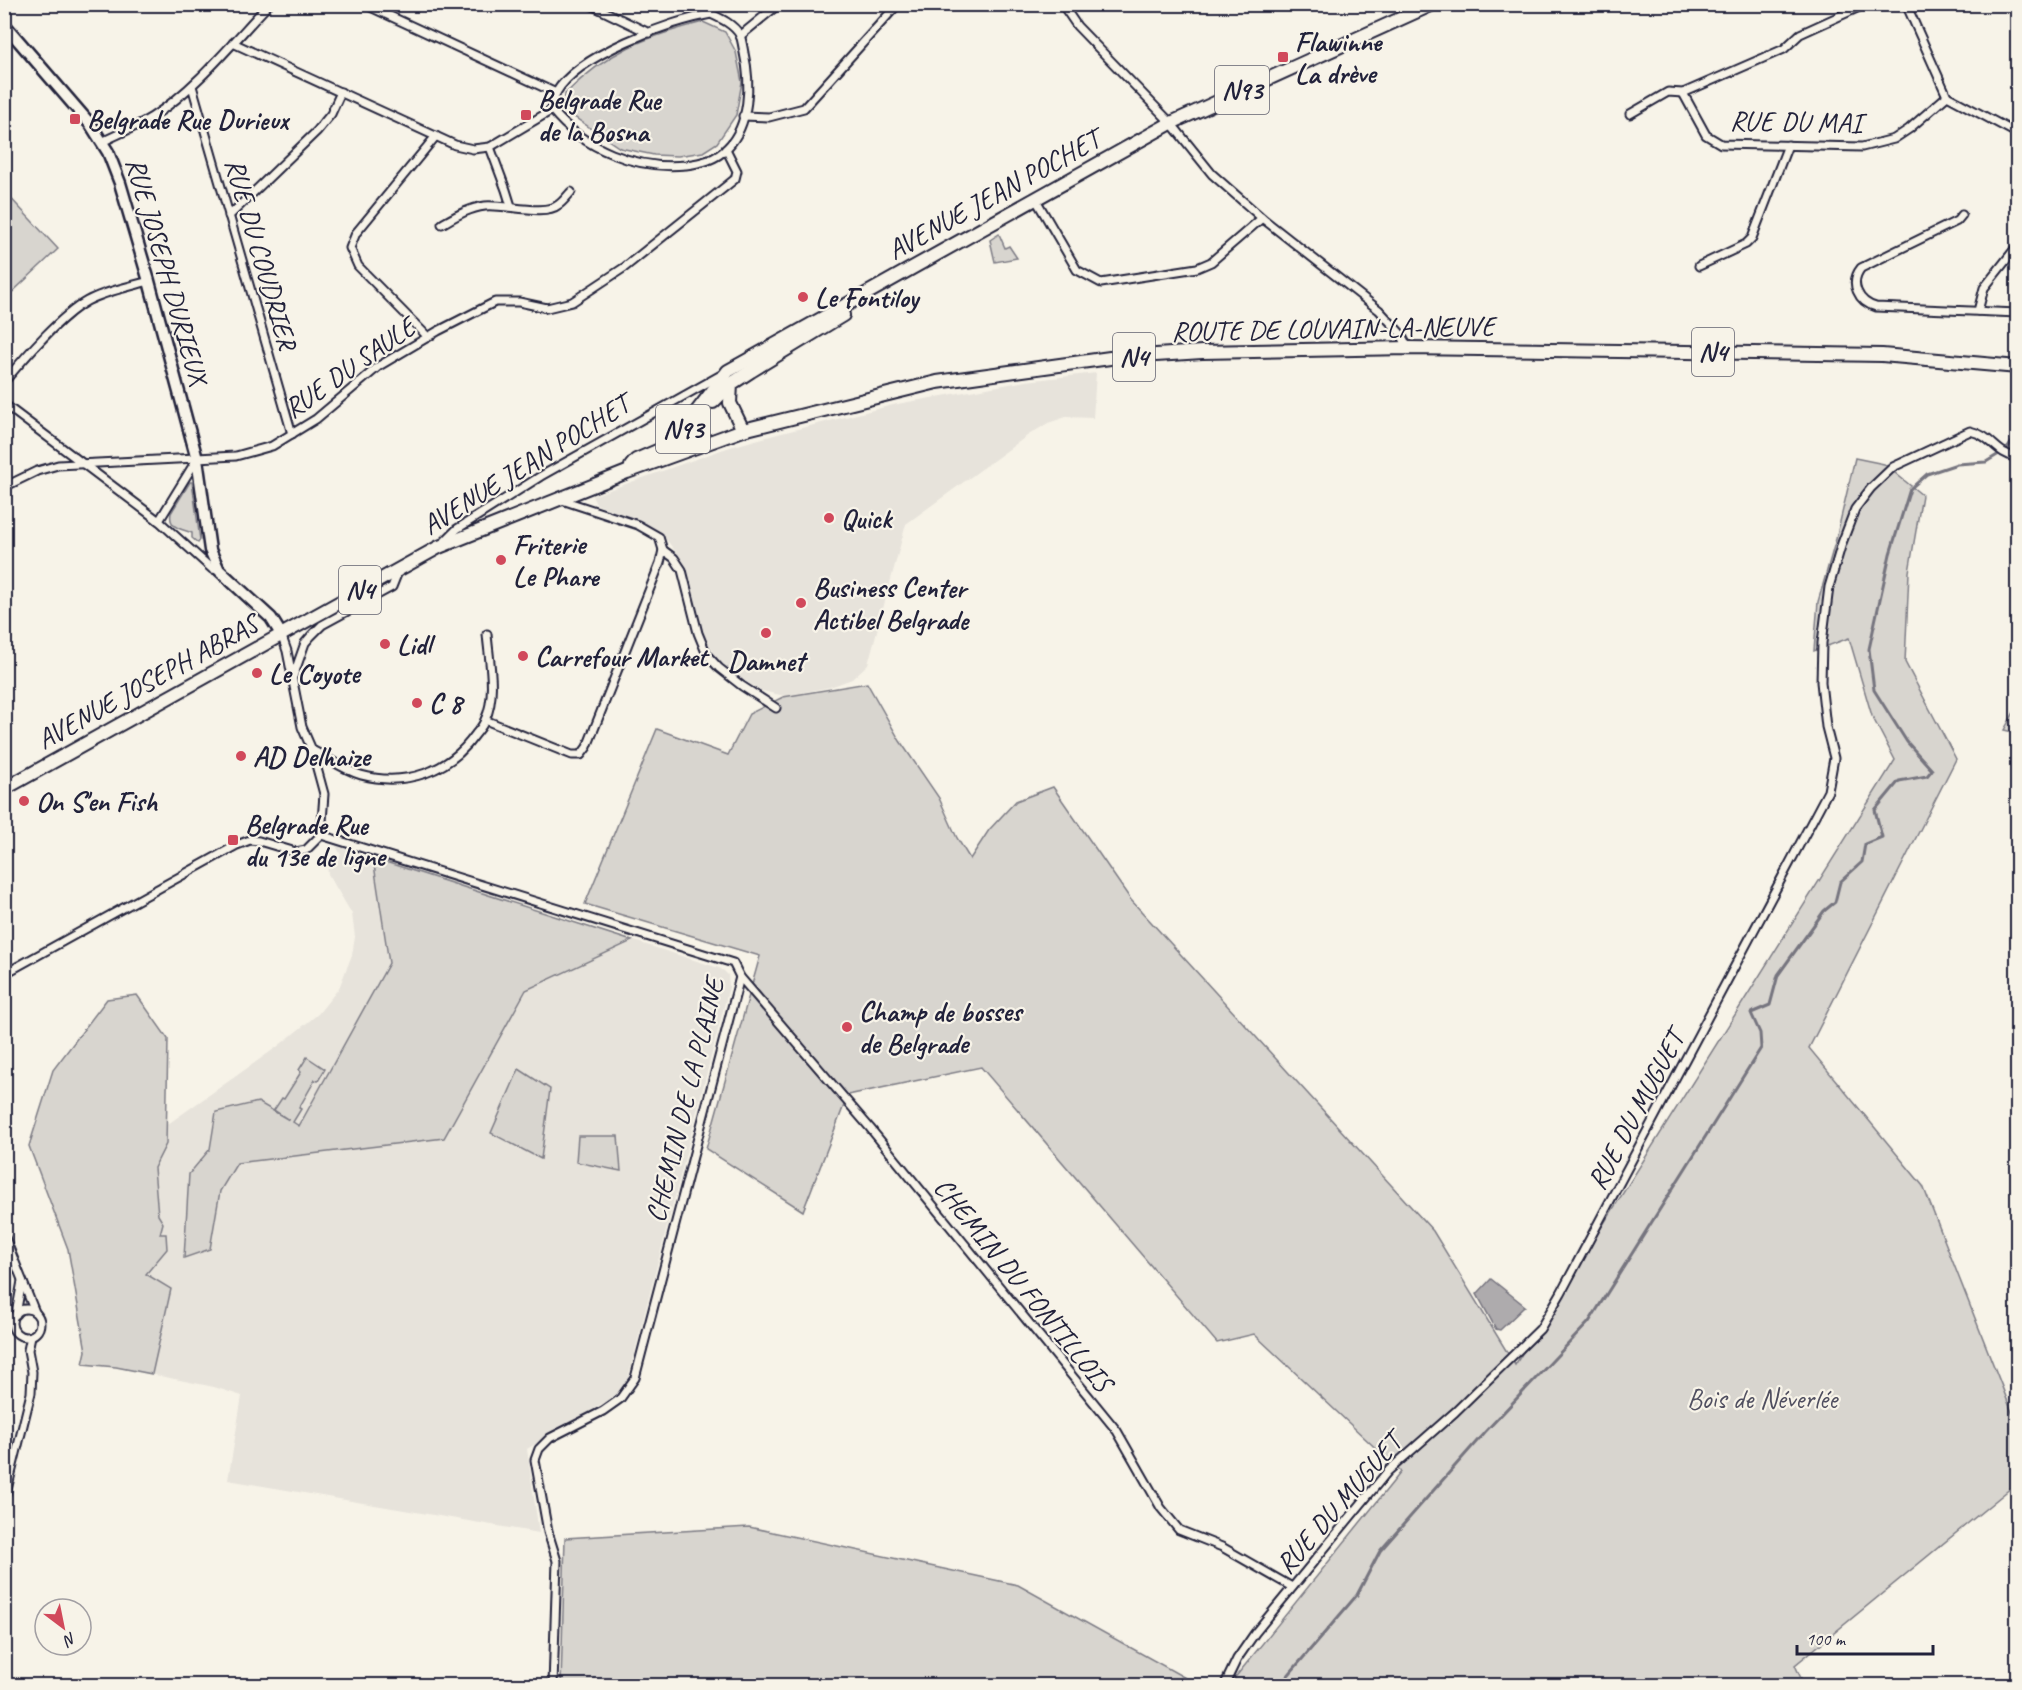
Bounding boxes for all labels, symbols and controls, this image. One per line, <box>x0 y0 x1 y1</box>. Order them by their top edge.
place label: Flawinne La drève <box>1295 24 1384 91</box>
marker: Flawinne La drève <box>1276 50 1290 64</box>
road number: N93 <box>1215 66 1269 114</box>
place label: Belgrade Rue de la Bosna <box>538 82 663 149</box>
place label: Belgrade Rue Durieux <box>87 102 290 137</box>
street label: RUE DU MAI <box>1730 103 1868 140</box>
marker: Belgrade Rue de la Bosna <box>519 108 533 122</box>
marker: Belgrade Rue Durieux <box>68 112 82 126</box>
street label: AVENUE JEAN POCHET <box>881 118 1112 267</box>
street label: RUE JOSEPH DURIEUX <box>118 154 217 391</box>
street label: RUE DU COUDRIER <box>217 154 306 356</box>
place label: Le Fontiloy <box>815 280 920 315</box>
marker: Le Fontiloy <box>796 290 810 304</box>
street label: RUE DU SAULE <box>277 307 425 426</box>
street label: ROUTE DE LOUVAIN-LA-NEUVE <box>1171 308 1499 349</box>
road number: N4 <box>1692 328 1734 376</box>
road number: N4 <box>1113 333 1155 381</box>
street label: AVENUE JEAN POCHET <box>415 383 641 542</box>
road number: N93 <box>656 405 710 453</box>
place label: Quick <box>841 501 894 536</box>
marker: Quick <box>822 511 836 525</box>
place label: Friterie Le Phare <box>513 527 601 594</box>
marker: Friterie Le Phare <box>494 553 508 567</box>
road number: N4 <box>339 566 381 614</box>
place label: Business Center Actibel Belgrade <box>813 570 971 637</box>
marker: Business Center Actibel Belgrade <box>794 596 808 610</box>
street label: AVENUE JOSEPH ABRAS <box>30 604 268 757</box>
marker: Damnet <box>759 626 773 640</box>
place label: Lidl <box>397 627 436 662</box>
marker: Lidl <box>378 637 392 651</box>
place label: Carrefour Market <box>535 639 710 674</box>
place label: Damnet <box>728 643 809 678</box>
marker: Carrefour Market <box>516 649 530 663</box>
place label: Le Coyote <box>269 656 362 691</box>
marker: Le Coyote <box>250 666 264 680</box>
place label: C 8 <box>429 686 465 721</box>
marker: C 8 <box>410 696 424 710</box>
place label: AD Delhaize <box>253 739 372 774</box>
marker: AD Delhaize <box>234 749 248 763</box>
place label: On S'en Fish <box>36 784 158 819</box>
marker: On S'en Fish <box>17 794 31 808</box>
place label: Belgrade Rue du 13e de ligne <box>245 807 387 874</box>
marker: Belgrade Rue du 13e de ligne <box>226 833 240 847</box>
street label: CHEMIN DE LA PLAINE <box>637 971 733 1226</box>
place label: Champ de bosses de Belgrade <box>859 994 1024 1061</box>
street label: RUE DU MUGUET <box>1579 1019 1695 1196</box>
marker: Champ de bosses de Belgrade <box>840 1020 854 1034</box>
street label: CHEMIN DU FONTILLOIS <box>927 1170 1123 1401</box>
park label: Bois de Néverlée <box>1687 1381 1839 1416</box>
street label: RUE DU MUGUET <box>1268 1421 1414 1581</box>
north arrow <box>33 1597 93 1657</box>
scale bar <box>1797 1618 1934 1656</box>
text: N <box>58 1628 80 1652</box>
text: 100 m <box>1806 1628 1847 1650</box>

